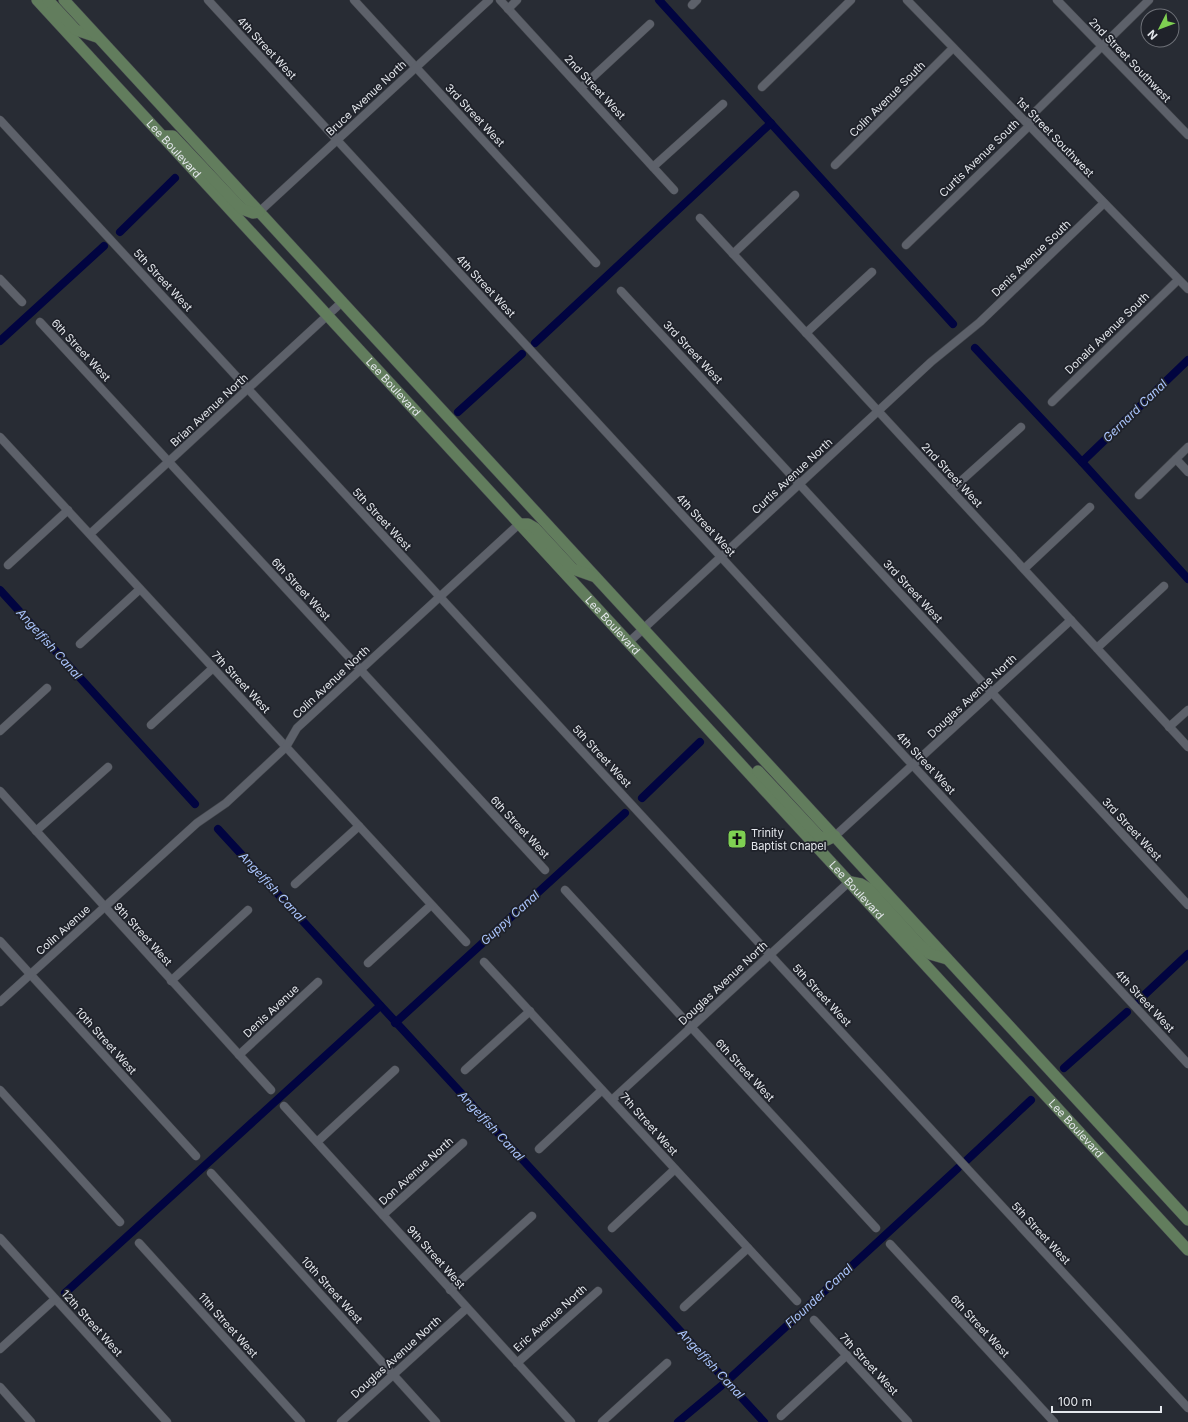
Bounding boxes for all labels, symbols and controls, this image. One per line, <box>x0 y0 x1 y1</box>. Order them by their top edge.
north arrow <box>1140 8 1180 48</box>
street label: 4th Street West <box>234 14 300 83</box>
street label: 2nd Street Southwest <box>1086 15 1174 105</box>
text: N <box>1145 27 1161 42</box>
street label: 2nd Street West <box>561 52 629 123</box>
street label: Bruce Avenue North <box>323 57 409 139</box>
street label: Colin Avenue South <box>846 58 928 140</box>
street label: 3rd Street West <box>442 81 508 150</box>
street label: 1st Street Southwest <box>1013 94 1097 180</box>
street label: Lee Boulevard <box>143 116 204 181</box>
street label: Curtis Avenue South <box>936 116 1022 200</box>
street label: Denis Avenue South <box>989 217 1073 299</box>
street label: 5th Street West <box>131 246 196 314</box>
street label: 4th Street West <box>453 252 519 321</box>
street label: Donald Avenue South <box>1062 289 1152 377</box>
street label: 6th Street West <box>49 316 114 384</box>
street label: 3rd Street West <box>660 318 726 387</box>
street label: Lee Boulevard <box>363 355 424 419</box>
street label: Brian Avenue North <box>167 370 251 450</box>
water label: Gernard Canal <box>1099 376 1170 445</box>
street label: Curtis Avenue North <box>749 435 835 517</box>
street label: 2nd Street West <box>918 440 986 511</box>
street label: 5th Street West <box>350 485 415 553</box>
street label: 4th Street West <box>673 491 739 560</box>
street label: 6th Street West <box>269 555 334 623</box>
street label: 3rd Street West <box>880 557 946 626</box>
street label: Lee Boulevard <box>582 593 643 657</box>
water label: Angelfish Canal <box>13 604 85 682</box>
street label: Colin Avenue North <box>289 643 373 721</box>
street label: 7th Street West <box>209 648 274 716</box>
street label: Douglas Avenue North <box>925 651 1019 741</box>
street label: 5th Street West <box>570 722 635 790</box>
street label: 4th Street West <box>893 729 959 798</box>
street label: 6th Street West <box>488 793 553 861</box>
street label: 3rd Street West <box>1099 795 1165 864</box>
place label: Trinity Baptist Chapel <box>751 826 826 853</box>
church icon: Trinity Baptist Chapel <box>726 828 748 850</box>
water label: Angelfish Canal <box>235 848 309 925</box>
street label: Lee Boulevard <box>826 858 887 922</box>
water label: Guppy Canal <box>477 887 542 948</box>
street label: 9th Street West <box>111 899 175 969</box>
street label: Colin Avenue <box>33 902 93 958</box>
street label: Douglas Avenue North <box>676 938 770 1028</box>
street label: 5th Street West <box>790 961 855 1029</box>
street label: 4th Street West <box>1112 967 1178 1036</box>
street label: Denis Avenue <box>240 982 302 1040</box>
street label: 10th Street West <box>72 1005 140 1078</box>
street label: 6th Street West <box>713 1036 778 1104</box>
water label: Angelfish Canal <box>454 1087 528 1164</box>
street label: 7th Street West <box>617 1090 681 1159</box>
street label: Lee Boulevard <box>1046 1096 1106 1161</box>
street label: Don Avenue North <box>376 1134 456 1208</box>
street label: 5th Street West <box>1009 1199 1074 1267</box>
street label: 9th Street West <box>404 1222 468 1292</box>
street label: 10th Street West <box>298 1254 366 1327</box>
water label: Flounder Canal <box>782 1260 856 1331</box>
street label: Eric Avenue North <box>510 1281 590 1355</box>
street label: 12th Street West <box>58 1287 126 1359</box>
street label: 11th Street West <box>195 1290 261 1361</box>
street label: 6th Street West <box>948 1292 1013 1360</box>
street label: Douglas Avenue North <box>348 1313 444 1401</box>
water label: Angelfish Canal <box>674 1325 748 1402</box>
street label: 7th Street West <box>837 1330 902 1398</box>
scale bar <box>1052 1388 1161 1414</box>
text: 100 m <box>1058 1394 1092 1409</box>

